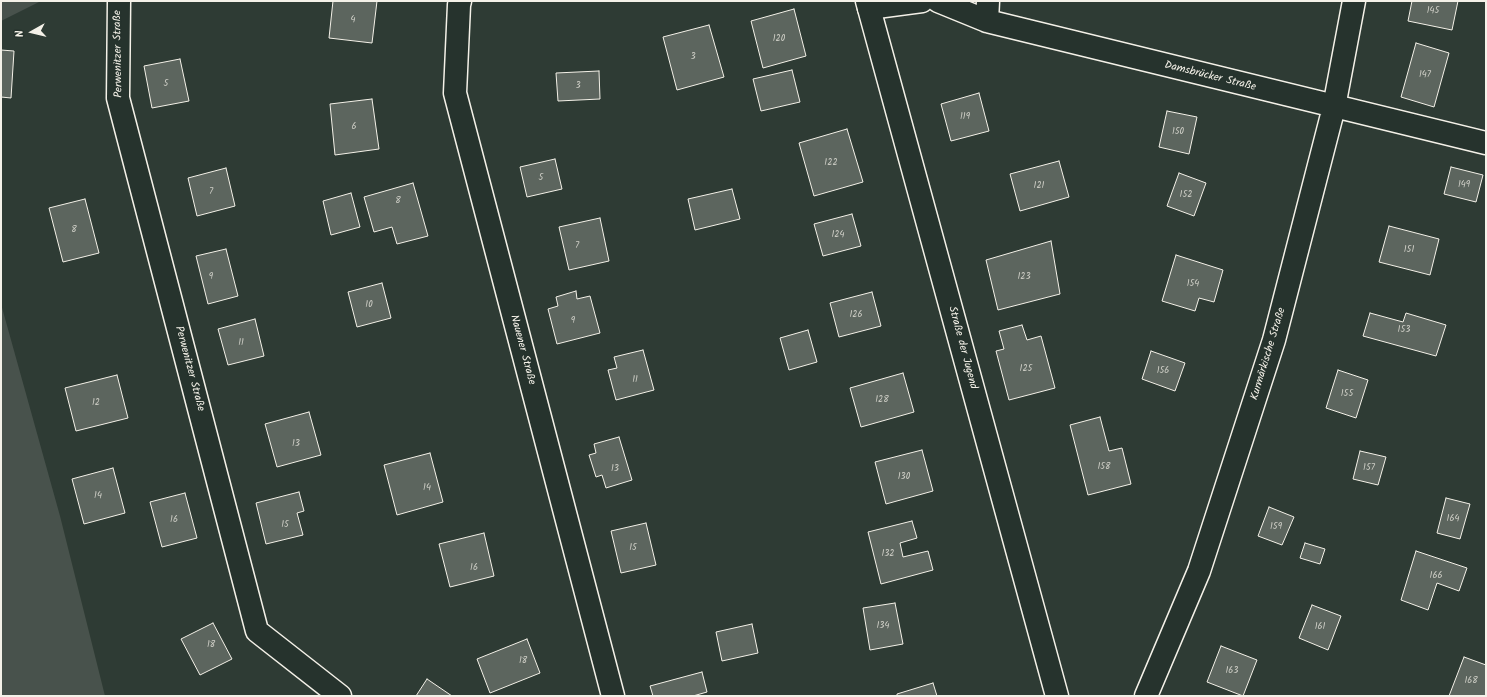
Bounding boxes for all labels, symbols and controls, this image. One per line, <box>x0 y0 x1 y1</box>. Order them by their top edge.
house number: 145 <box>1427 6 1439 16</box>
street label: Perwenitzer Straße <box>112 10 126 98</box>
north arrow <box>12 12 52 52</box>
house number: 4 <box>351 15 355 25</box>
text: N <box>11 29 30 38</box>
house number: 120 <box>773 34 785 44</box>
house number: 3 <box>690 52 696 62</box>
street label: Damsbrücker Straße <box>1163 59 1257 95</box>
house number: 147 <box>1419 70 1431 80</box>
house number: 5 <box>164 79 168 89</box>
house number: 3 <box>575 81 581 91</box>
house number: 119 <box>960 112 970 122</box>
house number: 6 <box>351 122 357 132</box>
house number: 150 <box>1172 127 1184 137</box>
house number: 122 <box>824 158 838 168</box>
house number: 5 <box>539 173 543 183</box>
house number: 149 <box>1458 180 1470 190</box>
house number: 121 <box>1034 181 1044 191</box>
house number: 7 <box>209 187 213 197</box>
house number: 152 <box>1180 190 1192 200</box>
house number: 8 <box>395 196 401 206</box>
house number: 8 <box>71 225 77 235</box>
house number: 124 <box>831 230 845 240</box>
house number: 7 <box>575 241 579 251</box>
house number: 151 <box>1404 245 1414 255</box>
house number: 9 <box>209 272 213 282</box>
house number: 123 <box>1017 272 1031 282</box>
house number: 154 <box>1187 279 1199 289</box>
house number: 10 <box>365 300 373 310</box>
street label: Straße der Jugend <box>945 305 979 391</box>
street label: Kurmärkische Straße <box>1249 306 1289 402</box>
house number: 126 <box>849 310 863 320</box>
street label: Nauener Straße <box>506 314 538 386</box>
house number: 9 <box>571 316 575 326</box>
street label: Perwenitzer Straße <box>171 325 207 413</box>
house number: 153 <box>1398 325 1410 335</box>
house number: 11 <box>238 338 244 348</box>
house number: 125 <box>1020 364 1032 374</box>
house number: 156 <box>1157 366 1169 376</box>
house number: 11 <box>632 375 638 385</box>
house number: 155 <box>1341 389 1353 399</box>
house number: 128 <box>875 395 889 405</box>
house number: 12 <box>92 398 100 408</box>
house number: 13 <box>292 439 300 449</box>
house number: 158 <box>1097 462 1111 472</box>
house number: 157 <box>1363 463 1375 473</box>
house number: 13 <box>611 464 619 474</box>
house number: 130 <box>898 472 910 482</box>
house number: 14 <box>423 483 431 493</box>
house number: 14 <box>94 491 102 501</box>
house number: 164 <box>1447 514 1459 524</box>
house number: 16 <box>170 515 178 525</box>
house number: 15 <box>281 520 289 530</box>
house number: 159 <box>1270 522 1282 532</box>
house number: 15 <box>629 543 637 553</box>
house number: 132 <box>881 549 895 559</box>
house number: 16 <box>470 563 478 573</box>
house number: 166 <box>1430 571 1442 581</box>
house number: 134 <box>877 621 889 631</box>
house number: 161 <box>1315 622 1325 632</box>
house number: 18 <box>207 640 215 650</box>
house number: 18 <box>519 656 527 666</box>
house number: 163 <box>1226 666 1238 676</box>
house number: 168 <box>1464 676 1478 686</box>

